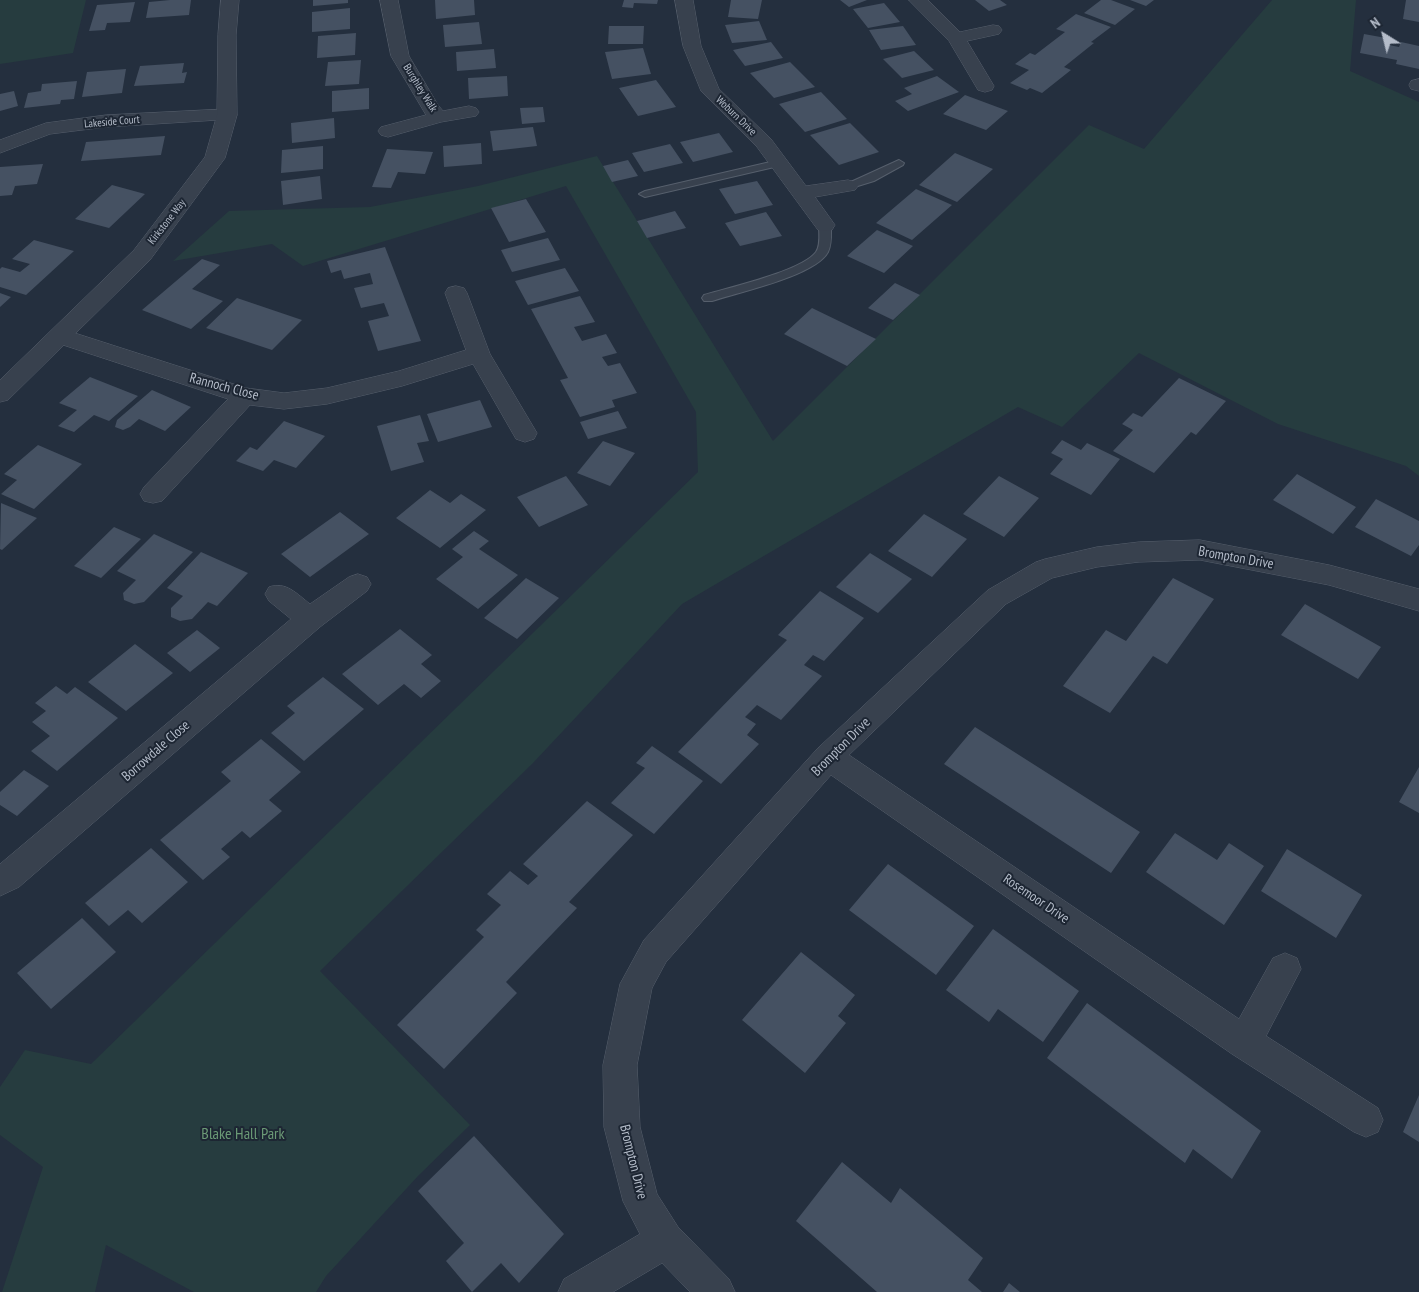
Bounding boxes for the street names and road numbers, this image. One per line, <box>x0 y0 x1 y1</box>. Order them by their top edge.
street label: Burghley Walk <box>400 62 440 114</box>
street label: Woburn Drive <box>713 93 759 139</box>
street label: Lakeside Court <box>84 113 140 131</box>
street label: Kirkstone Way <box>145 197 189 247</box>
street label: Rannoch Close <box>188 370 260 404</box>
street label: Brompton Drive <box>1197 543 1275 573</box>
street label: Brompton Drive <box>808 714 874 780</box>
street label: Borrowdale Close <box>119 717 193 785</box>
street label: Rosemoor Drive <box>1000 871 1072 927</box>
street label: Brompton Drive <box>616 1123 650 1201</box>

